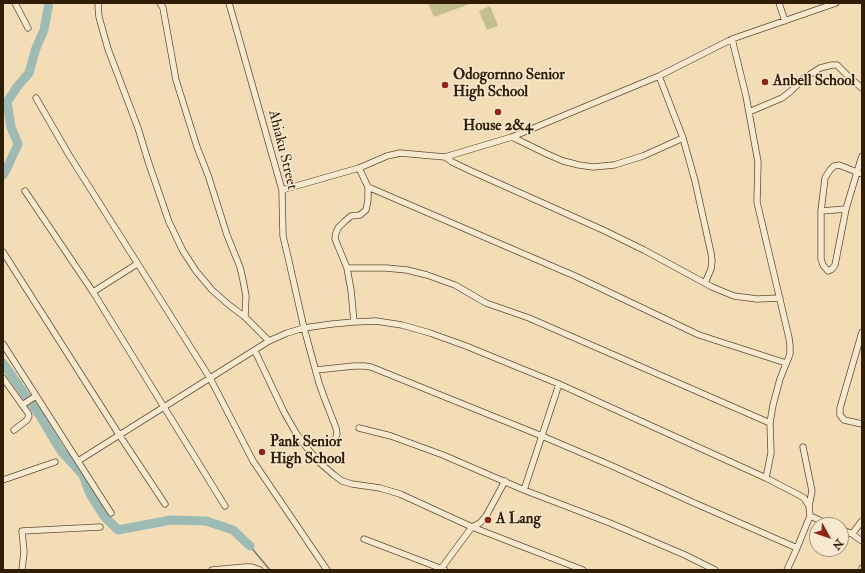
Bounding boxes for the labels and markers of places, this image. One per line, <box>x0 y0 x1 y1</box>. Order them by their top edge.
place label: Odogornno Senior High School <box>453 67 565 102</box>
place label: Anbell School <box>773 73 855 91</box>
marker: Anbell School <box>760 77 770 87</box>
marker: Odogornno Senior High School <box>440 80 450 90</box>
marker: House 2&4 <box>493 107 503 117</box>
place label: House 2&4 <box>463 118 533 136</box>
place label: Pank Senior High School <box>270 434 345 469</box>
marker: Pank Senior High School <box>257 447 267 457</box>
place label: A Lang <box>496 511 541 529</box>
marker: A Lang <box>483 515 493 525</box>

